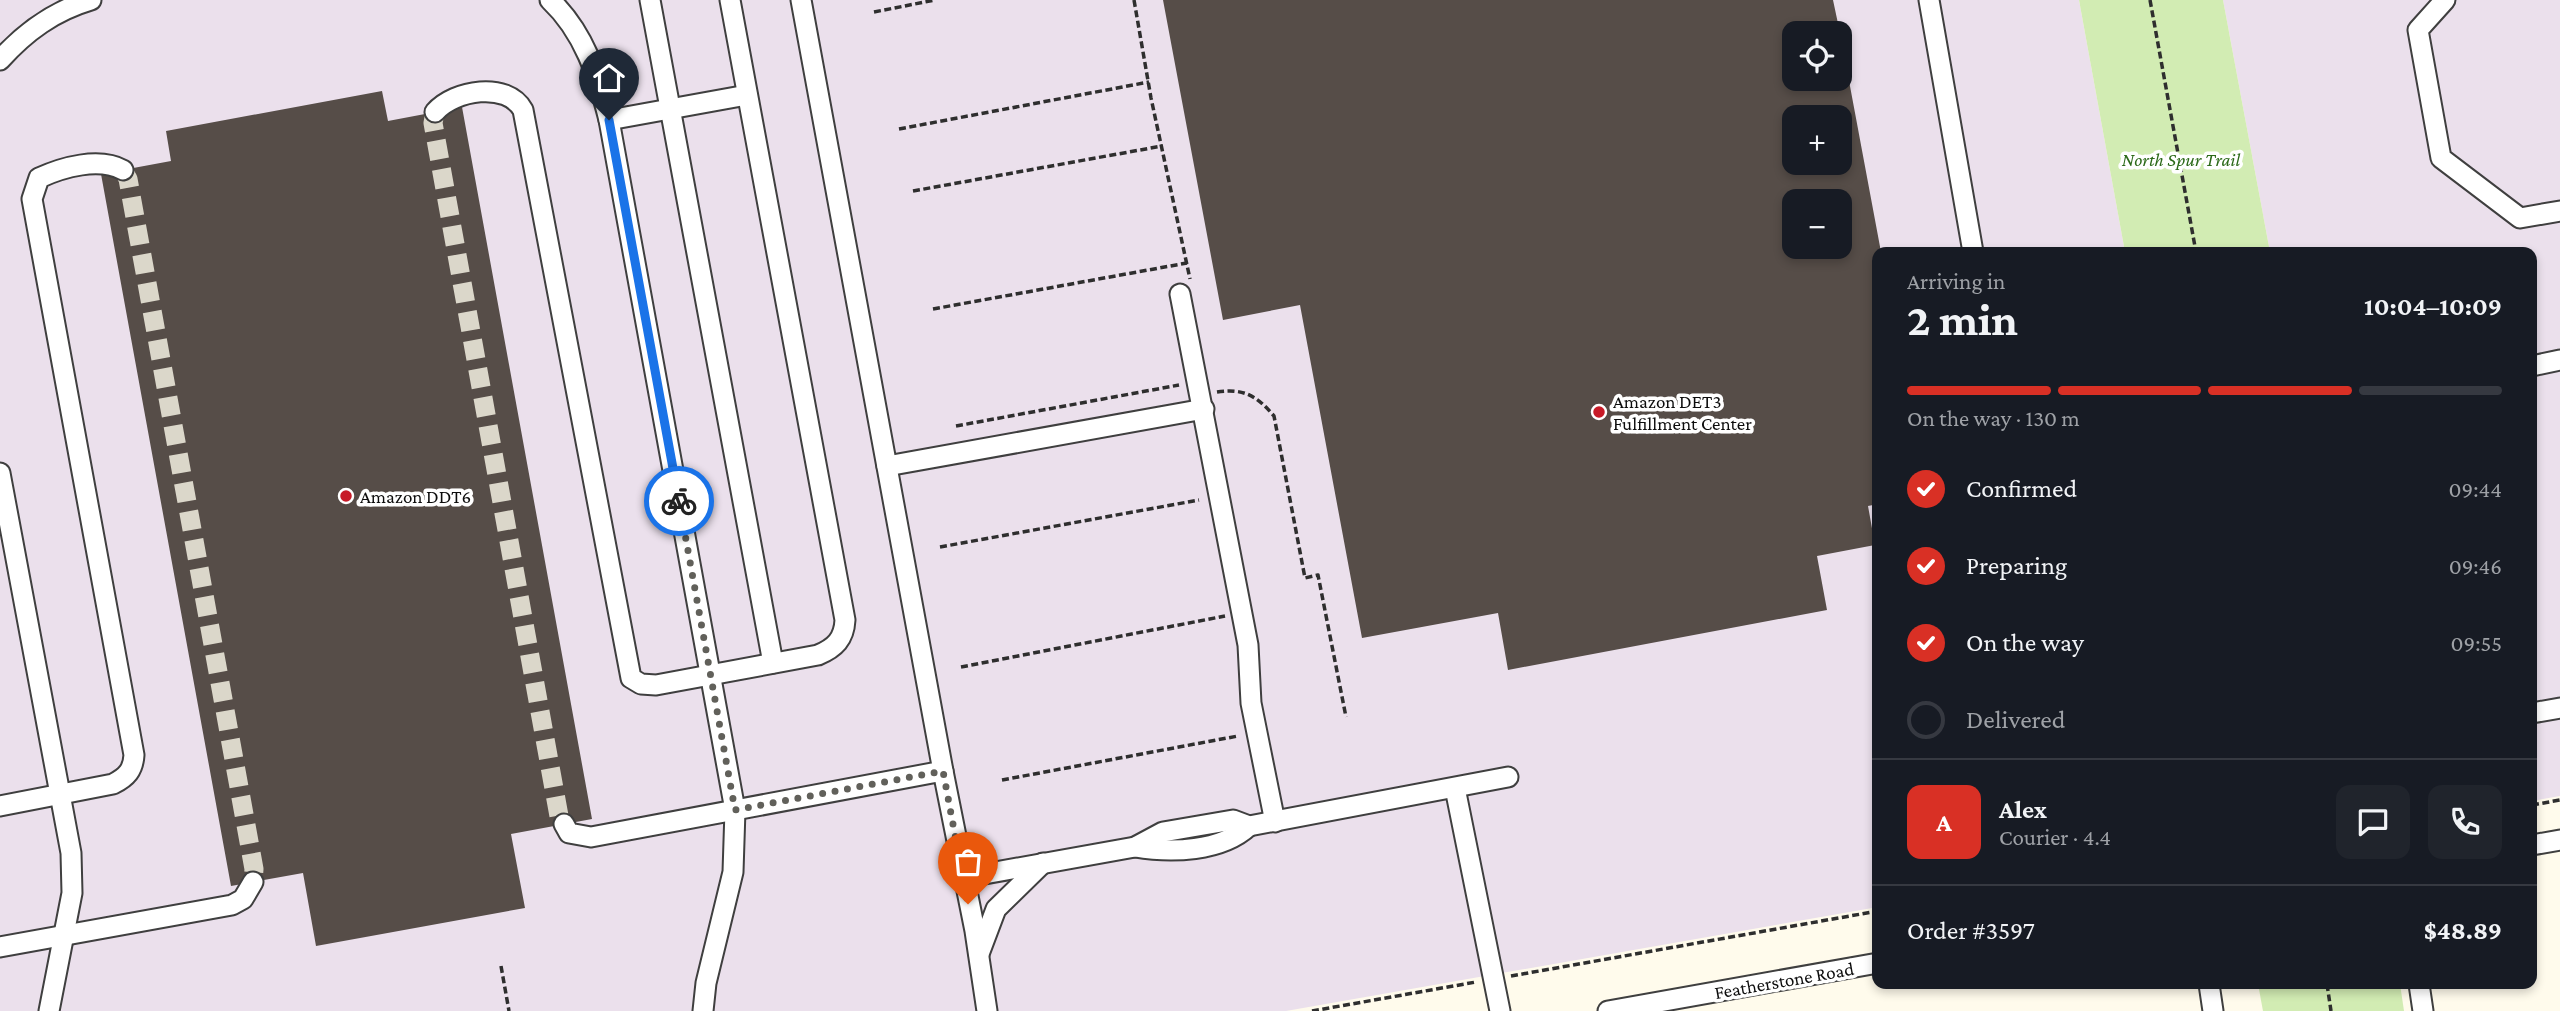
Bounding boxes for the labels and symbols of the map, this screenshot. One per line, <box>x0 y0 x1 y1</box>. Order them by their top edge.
pin <box>579 48 639 120</box>
park label: North Spur Trail <box>2122 149 2240 170</box>
place label: Amazon DET3 Fulfillment Center <box>1613 391 1752 434</box>
marker: Amazon DET3 Fulfillment Center <box>1591 404 1607 420</box>
courier <box>644 466 714 536</box>
place label: Amazon DDT6 <box>360 486 471 507</box>
marker: Amazon DDT6 <box>338 488 354 504</box>
pin <box>938 832 998 904</box>
street label: Featherstone Road <box>1713 958 1855 1003</box>

